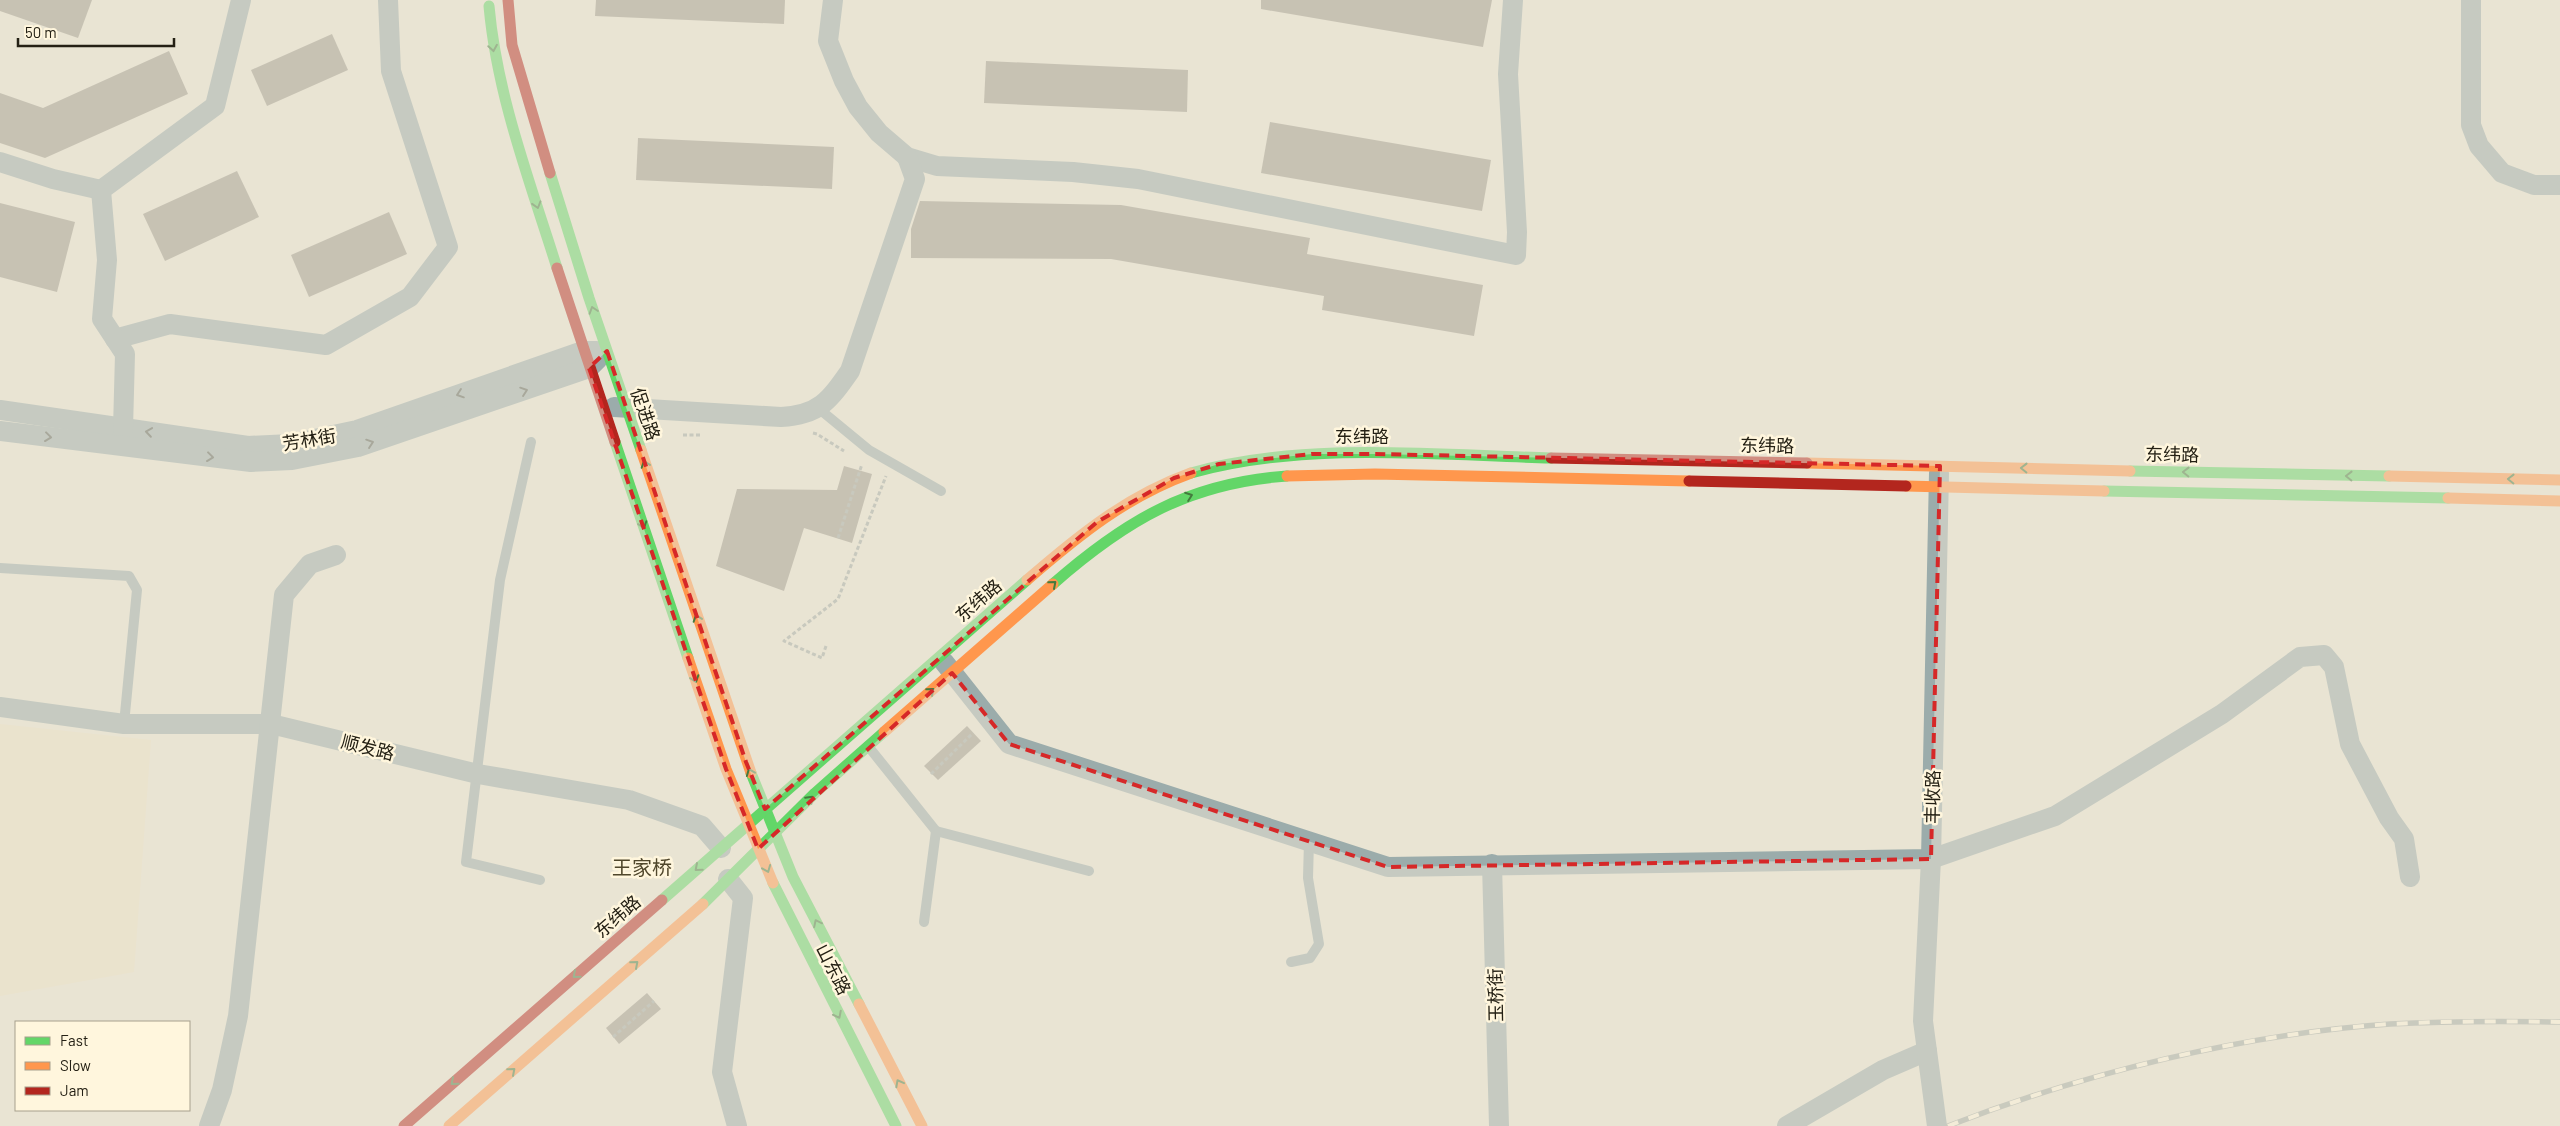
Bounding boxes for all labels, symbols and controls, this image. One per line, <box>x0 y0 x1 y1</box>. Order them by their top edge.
scale bar <box>18 15 174 47</box>
text: 50 m <box>25 23 57 41</box>
one-way arrow <box>487 45 498 53</box>
one-way arrow <box>531 200 541 208</box>
one-way arrow <box>589 307 599 315</box>
street label: 促进路 <box>627 385 665 443</box>
one-way arrow <box>519 387 527 397</box>
one-way arrow <box>456 388 465 398</box>
street label: 芳林街 <box>281 424 337 454</box>
street label: 东纬路 <box>1335 425 1389 447</box>
one-way arrow <box>144 427 152 438</box>
one-way arrow <box>44 432 53 442</box>
street label: 东纬路 <box>1740 434 1794 456</box>
one-way arrow <box>365 439 374 449</box>
street label: 东纬路 <box>2145 443 2199 465</box>
one-way arrow <box>206 451 214 462</box>
one-way arrow <box>641 461 651 469</box>
one-way arrow <box>2020 463 2028 474</box>
one-way arrow <box>2182 467 2190 477</box>
one-way arrow <box>2345 471 2352 481</box>
one-way arrow <box>2507 474 2515 485</box>
one-way arrow <box>1184 492 1193 502</box>
one-way arrow <box>637 521 647 529</box>
street label: 东纬路 <box>950 574 1006 626</box>
one-way arrow <box>1048 581 1057 590</box>
one-way arrow <box>693 614 703 623</box>
one-way arrow <box>689 674 699 683</box>
one-way arrow <box>926 688 935 697</box>
street label: 顺发路 <box>339 730 397 764</box>
one-way arrow <box>745 768 756 777</box>
street label: 丰收路 <box>1921 770 1943 824</box>
one-way arrow <box>804 796 813 805</box>
district label: 王家桥 <box>612 855 672 879</box>
one-way arrow <box>695 862 704 871</box>
one-way arrow <box>760 864 771 873</box>
street label: 东纬路 <box>589 890 645 942</box>
one-way arrow <box>812 919 823 928</box>
street label: 山东路 <box>812 940 856 998</box>
one-way arrow <box>629 961 638 970</box>
street label: 玉桥街 <box>1484 968 1506 1022</box>
one-way arrow <box>573 969 582 978</box>
one-way arrow <box>832 1010 842 1019</box>
legend <box>15 1021 190 1111</box>
text: Fast <box>60 1031 88 1049</box>
text: Slow <box>60 1056 91 1074</box>
one-way arrow <box>507 1068 516 1077</box>
one-way arrow <box>451 1076 460 1085</box>
one-way arrow <box>895 1079 905 1088</box>
text: Jam <box>60 1081 89 1099</box>

